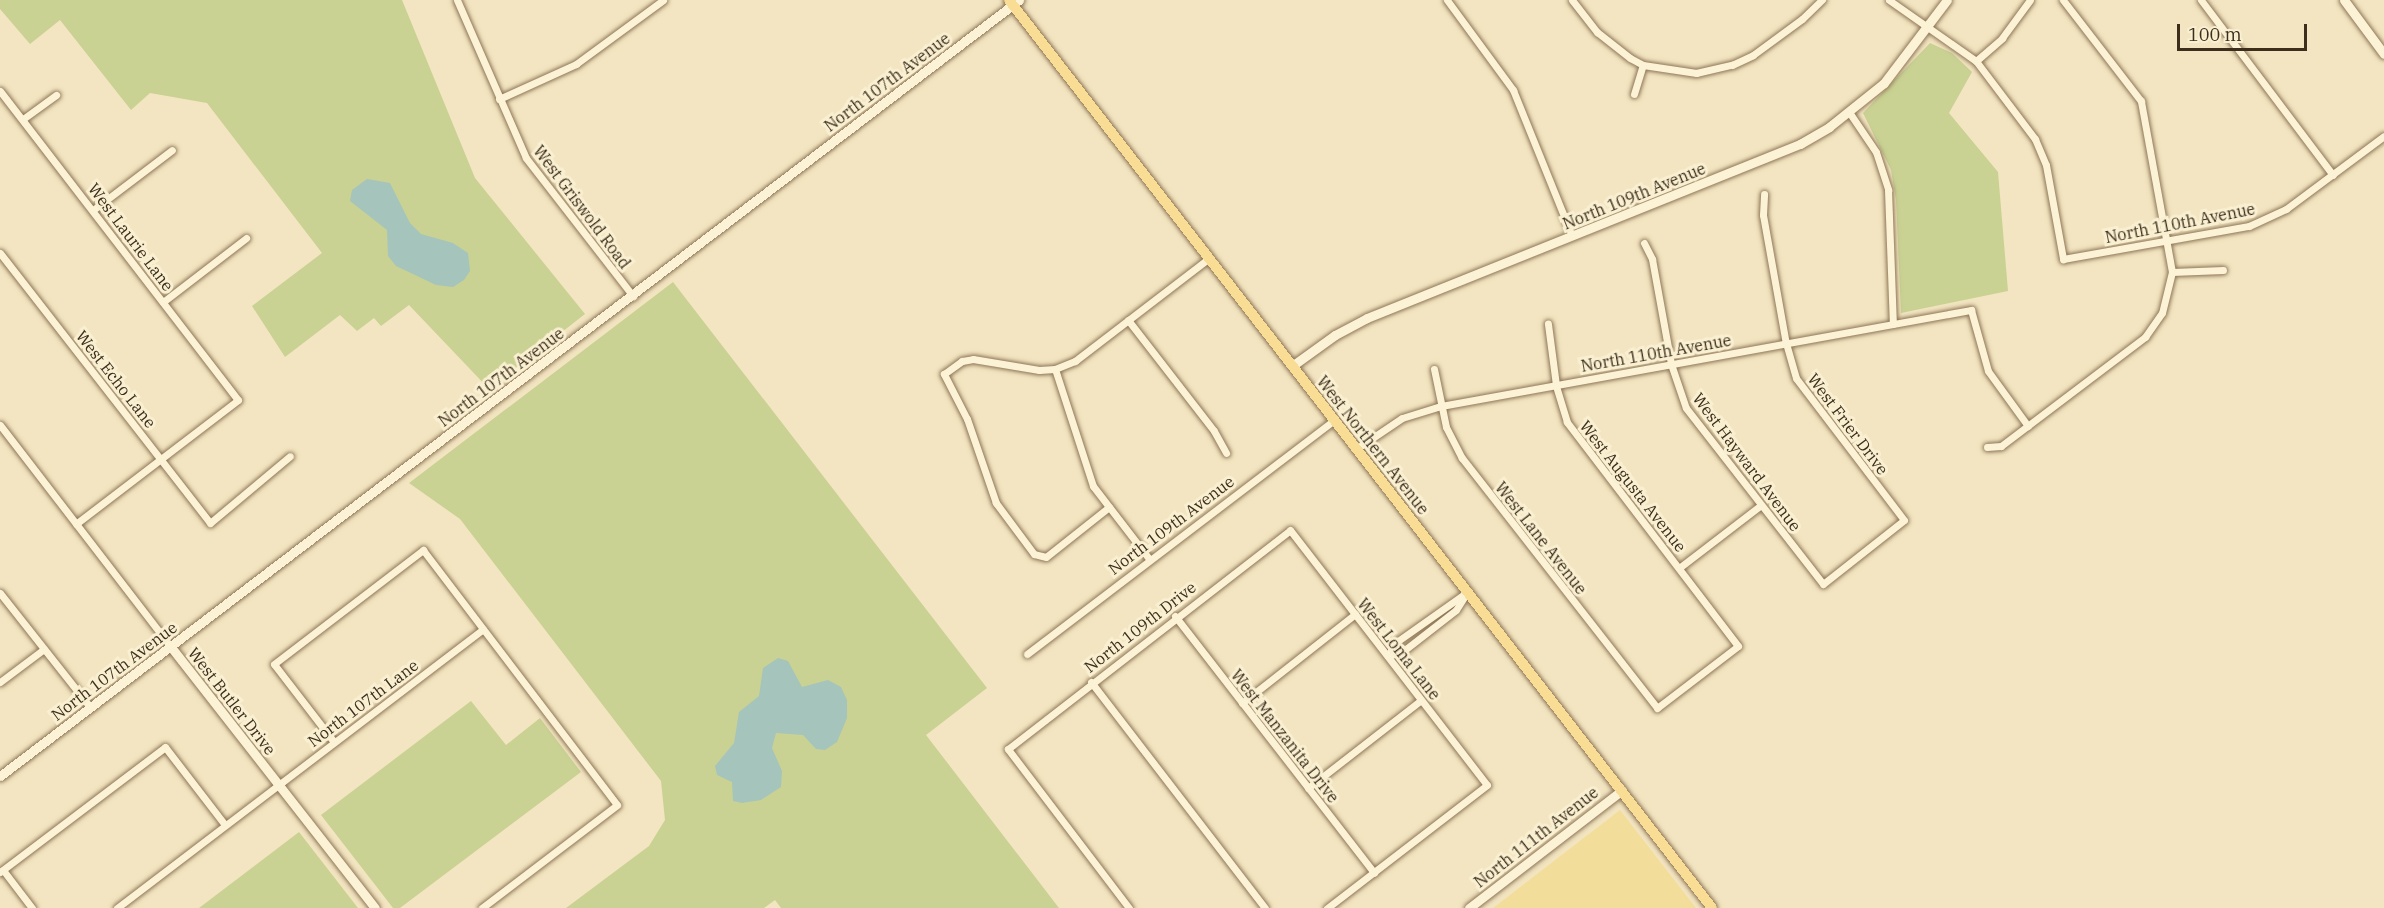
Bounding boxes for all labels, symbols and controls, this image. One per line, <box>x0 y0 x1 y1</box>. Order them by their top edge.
scale bar <box>2180 12 2310 50</box>
text: 100 m <box>2188 23 2242 46</box>
street label: North 107th Avenue <box>820 28 954 136</box>
street label: West Griswold Road <box>529 142 635 272</box>
street label: North 109th Avenue <box>1560 159 1708 233</box>
street label: West Laurie Lane <box>84 179 178 295</box>
street label: North 110th Avenue <box>2103 199 2257 247</box>
street label: North 107th Avenue <box>434 323 568 431</box>
street label: West Echo Lane <box>72 326 160 432</box>
street label: North 110th Avenue <box>1579 330 1733 376</box>
street label: West Frier Drive <box>1804 370 1892 478</box>
street label: West Northern Avenue <box>1313 372 1433 518</box>
street label: West Hayward Avenue <box>1689 389 1805 535</box>
street label: West Augusta Avenue <box>1576 416 1690 556</box>
street label: North 109th Avenue <box>1104 471 1238 579</box>
street label: West Lane Avenue <box>1491 478 1591 598</box>
street label: North 109th Drive <box>1080 577 1200 677</box>
street label: West Loma Lane <box>1353 594 1445 704</box>
street label: North 107th Avenue <box>47 617 181 725</box>
street label: West Butler Drive <box>184 643 280 759</box>
street label: North 107th Lane <box>304 655 422 751</box>
street label: West Manzanita Drive <box>1227 666 1343 806</box>
street label: North 111th Avenue <box>1470 783 1602 891</box>

